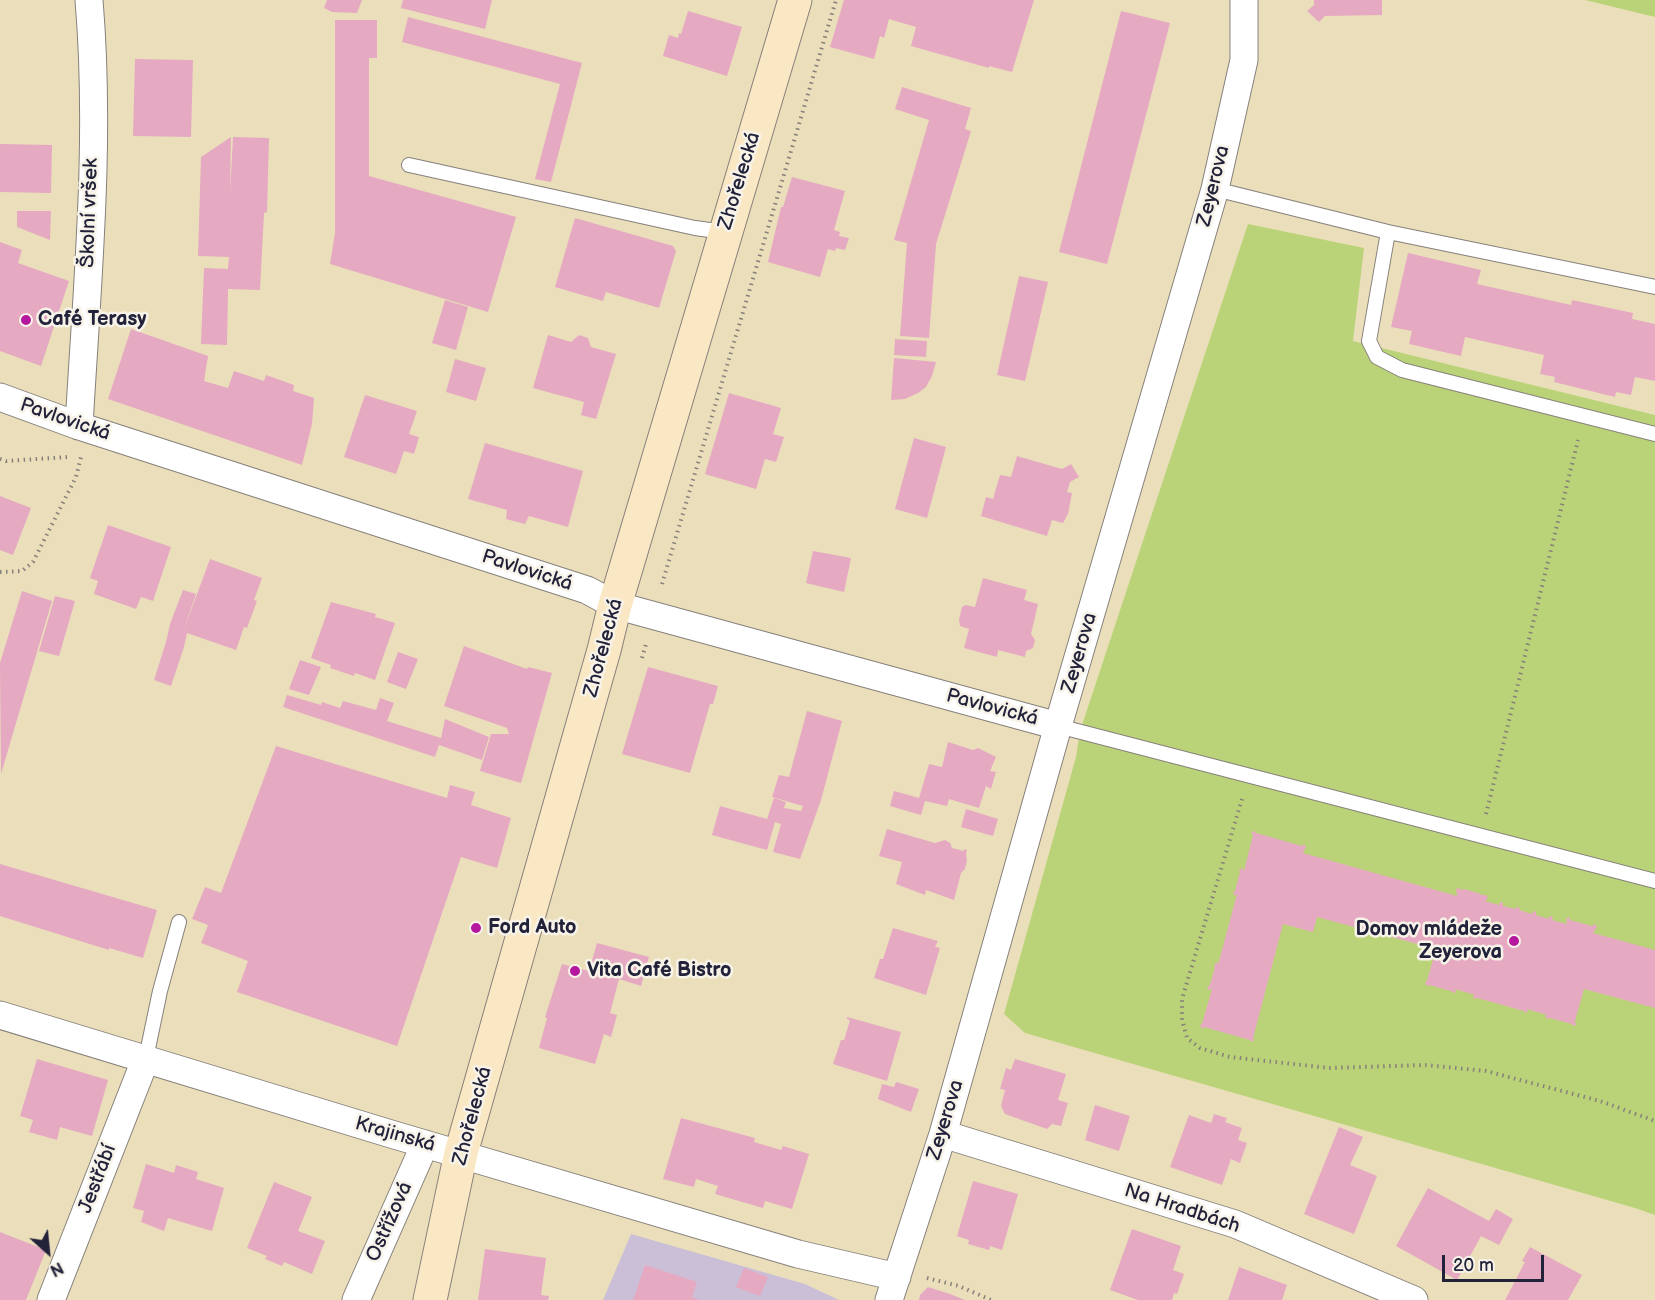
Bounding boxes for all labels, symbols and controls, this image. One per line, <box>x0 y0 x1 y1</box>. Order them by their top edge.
street label: Zhořelecká <box>714 129 766 233</box>
street label: Zeyerova <box>1192 143 1236 229</box>
street label: Školní vršek <box>76 158 104 268</box>
place label: Café Terasy <box>38 308 146 332</box>
marker: Café Terasy <box>19 313 33 327</box>
street label: Pavlovická <box>17 393 113 447</box>
street label: Pavlovická <box>479 545 575 597</box>
street label: Zhořelecká <box>579 596 629 700</box>
street label: Zeyerova <box>1057 610 1103 696</box>
street label: Pavlovická <box>944 684 1040 732</box>
place label: Ford Auto <box>488 916 576 940</box>
place label: Domov mládeže Zeyerova <box>1355 918 1502 965</box>
marker: Ford Auto <box>469 921 483 935</box>
marker: Domov mládeže Zeyerova <box>1507 934 1521 948</box>
place label: Vita Café Bistro <box>587 959 731 983</box>
marker: Vita Café Bistro <box>568 964 582 978</box>
street label: Zhořelecká <box>448 1064 498 1168</box>
street label: Zeyerova <box>922 1077 970 1163</box>
street label: Krajinská <box>352 1112 438 1158</box>
street label: Jestřábí <box>74 1141 122 1217</box>
street label: Ostřížová <box>362 1178 418 1266</box>
street label: Na Hradbách <box>1121 1179 1243 1239</box>
north arrow <box>18 1222 78 1282</box>
scale bar <box>1445 1243 1547 1281</box>
text: 20 m <box>1453 1255 1494 1276</box>
text: N <box>47 1257 66 1280</box>

